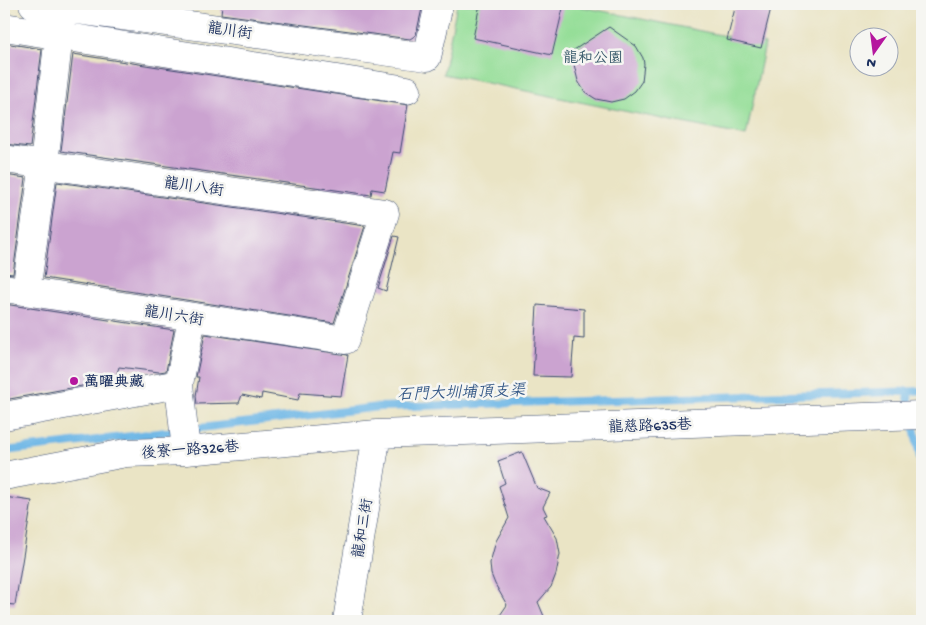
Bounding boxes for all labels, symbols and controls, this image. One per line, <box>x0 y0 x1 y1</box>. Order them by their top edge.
street label: 龍川街 <box>206 19 253 44</box>
north arrow <box>848 28 898 78</box>
park label: 龍和公園 <box>563 49 623 68</box>
text: N <box>865 53 878 72</box>
street label: 龍川八街 <box>163 174 225 201</box>
street label: 龍川六街 <box>143 302 205 331</box>
place label: 萬曜典藏 <box>84 374 144 392</box>
marker: 萬曜典藏 <box>68 375 80 387</box>
water label: 石門大圳埔頂支渠 <box>397 381 527 406</box>
street label: 龍慈路635巷 <box>608 416 692 437</box>
street label: 後寮一路326巷 <box>141 439 240 463</box>
street label: 龍和三街 <box>349 497 378 559</box>

